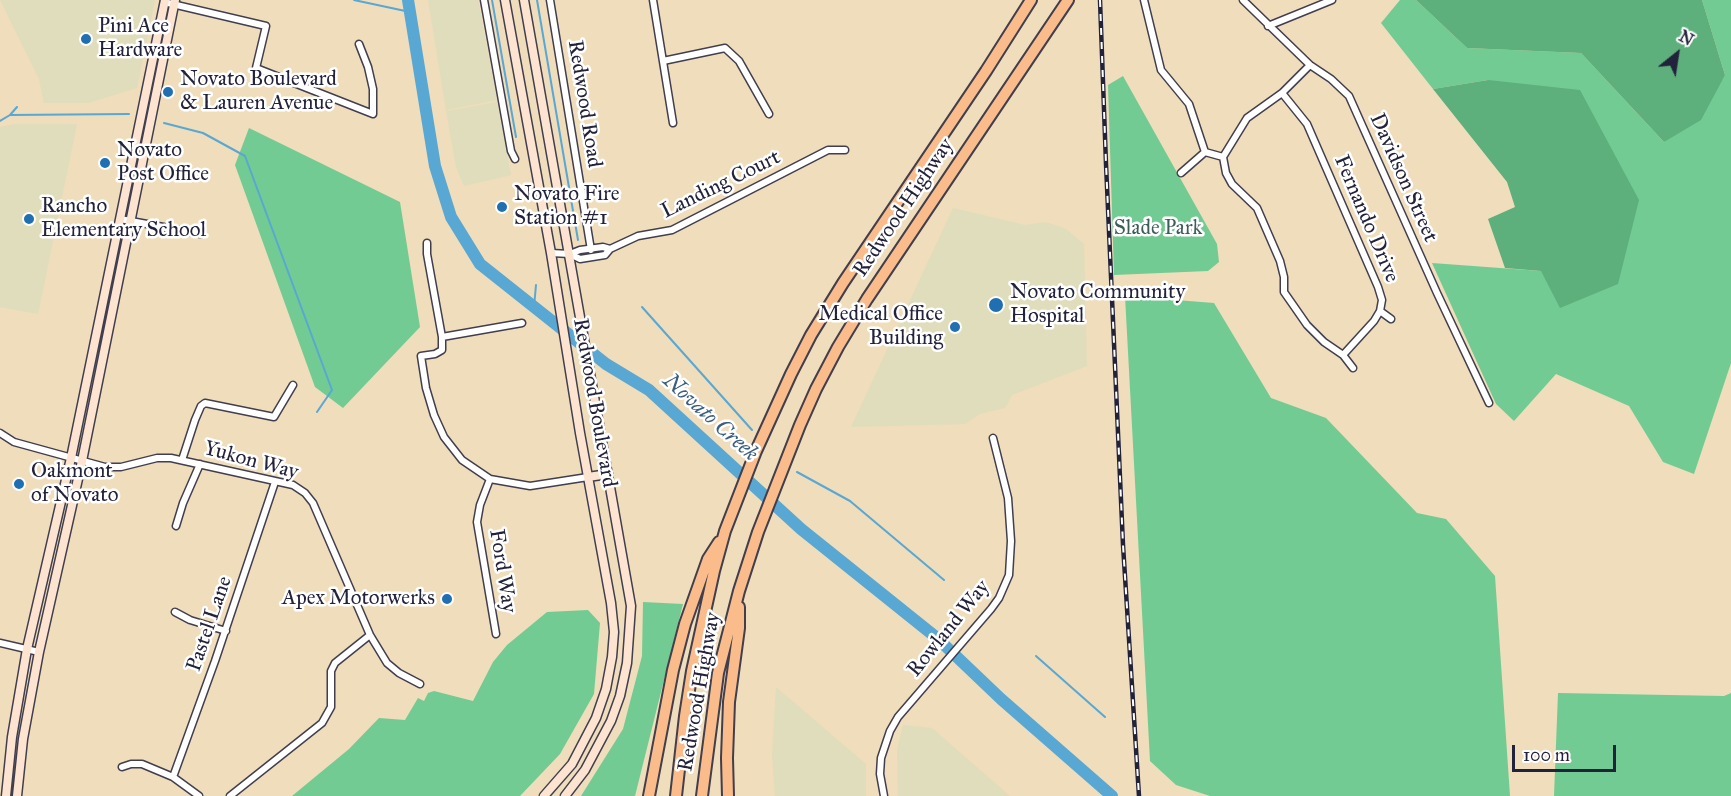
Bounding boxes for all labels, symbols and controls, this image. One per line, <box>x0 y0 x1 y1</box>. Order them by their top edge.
place label: Pini Ace Hardware <box>98 14 182 64</box>
north arrow <box>1647 24 1707 84</box>
text: N <box>1676 26 1697 50</box>
marker: Pini Ace Hardware <box>79 32 93 46</box>
street label: Redwood Road <box>561 38 607 170</box>
place label: Novato Boulevard & Lauren Avenue <box>180 67 337 117</box>
marker: Novato Boulevard & Lauren Avenue <box>161 85 175 99</box>
street label: Davidson Street <box>1363 110 1443 246</box>
street label: Redwood Highway <box>848 134 960 282</box>
place label: Novato Post Office <box>117 138 209 188</box>
street label: Landing Court <box>657 145 785 225</box>
street label: Fernando Drive <box>1328 152 1404 286</box>
marker: Novato Post Office <box>98 156 112 170</box>
place label: Novato Fire Station #1 <box>514 182 620 232</box>
place label: Rancho Elementary School <box>41 194 206 244</box>
marker: Novato Fire Station #1 <box>495 200 509 214</box>
marker: Rancho Elementary School <box>22 212 36 226</box>
park label: Slade Park <box>1114 216 1202 242</box>
place label: Novato Community Hospital <box>1010 280 1185 330</box>
marker: Novato Community Hospital <box>987 296 1005 314</box>
place label: Medical Office Building <box>818 302 943 352</box>
street label: Redwood Boulevard <box>567 316 621 490</box>
marker: Medical Office Building <box>948 320 962 334</box>
water label: Novato Creek <box>657 368 763 468</box>
street label: Yukon Way <box>201 436 301 486</box>
place label: Oakmont of Novato <box>31 459 118 509</box>
marker: Oakmont of Novato <box>12 477 26 491</box>
street label: Ford Way <box>483 527 521 615</box>
street label: Pastel Lane <box>182 573 238 675</box>
street label: Rowland Way <box>902 576 996 682</box>
place label: Apex Motorwerks <box>282 586 435 612</box>
marker: Apex Motorwerks <box>440 592 454 606</box>
street label: Redwood Highway <box>674 610 726 774</box>
scale bar <box>1515 733 1618 771</box>
text: 100 m <box>1523 744 1570 766</box>

